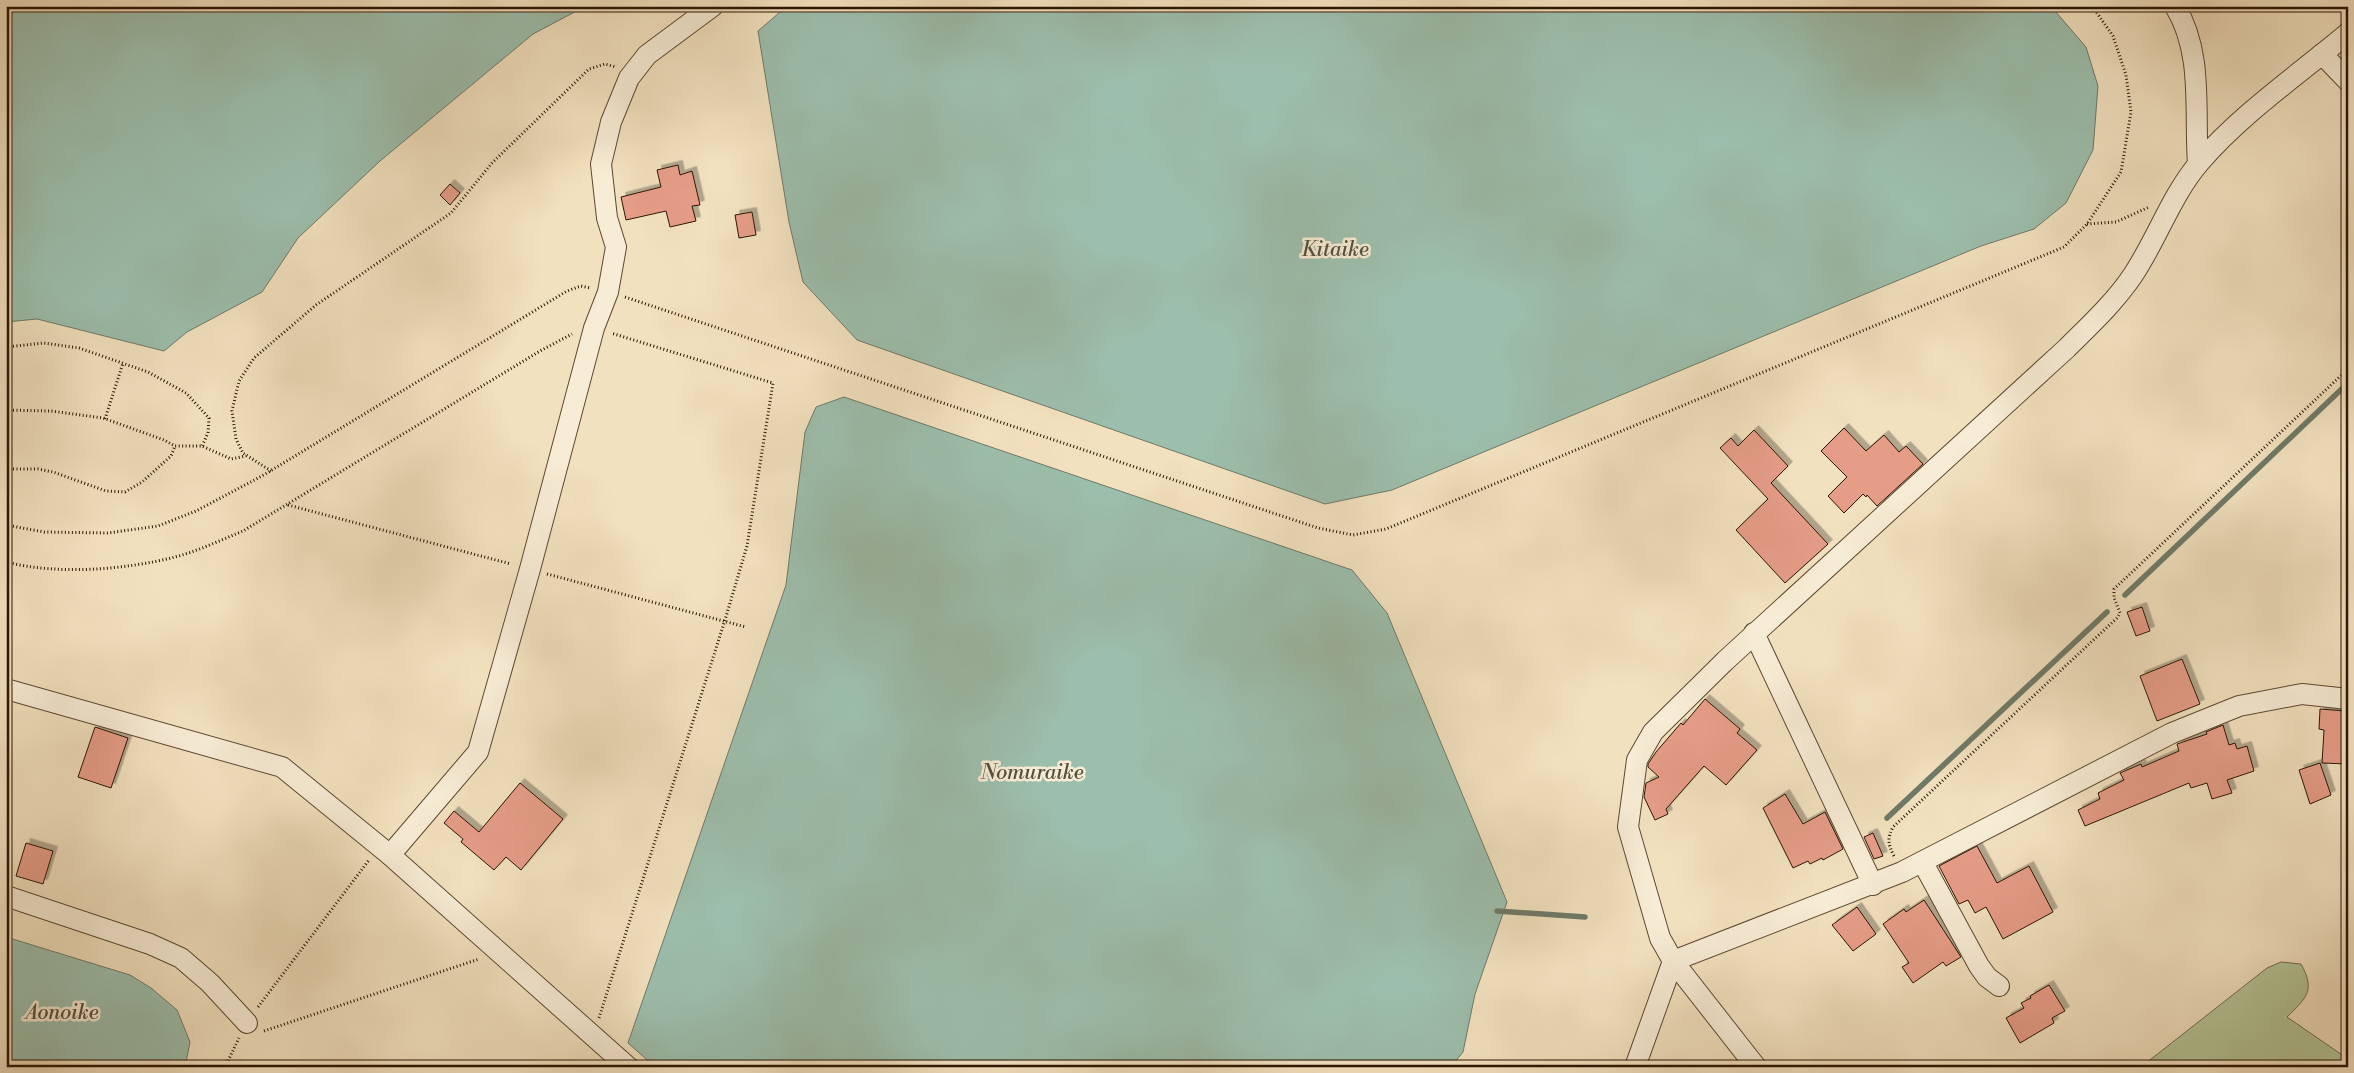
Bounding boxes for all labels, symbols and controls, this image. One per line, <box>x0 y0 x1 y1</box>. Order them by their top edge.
water label: Kitaike <box>1301 237 1369 263</box>
water label: Nomuraike <box>980 760 1084 786</box>
water label: Aonoike <box>23 1000 99 1026</box>

